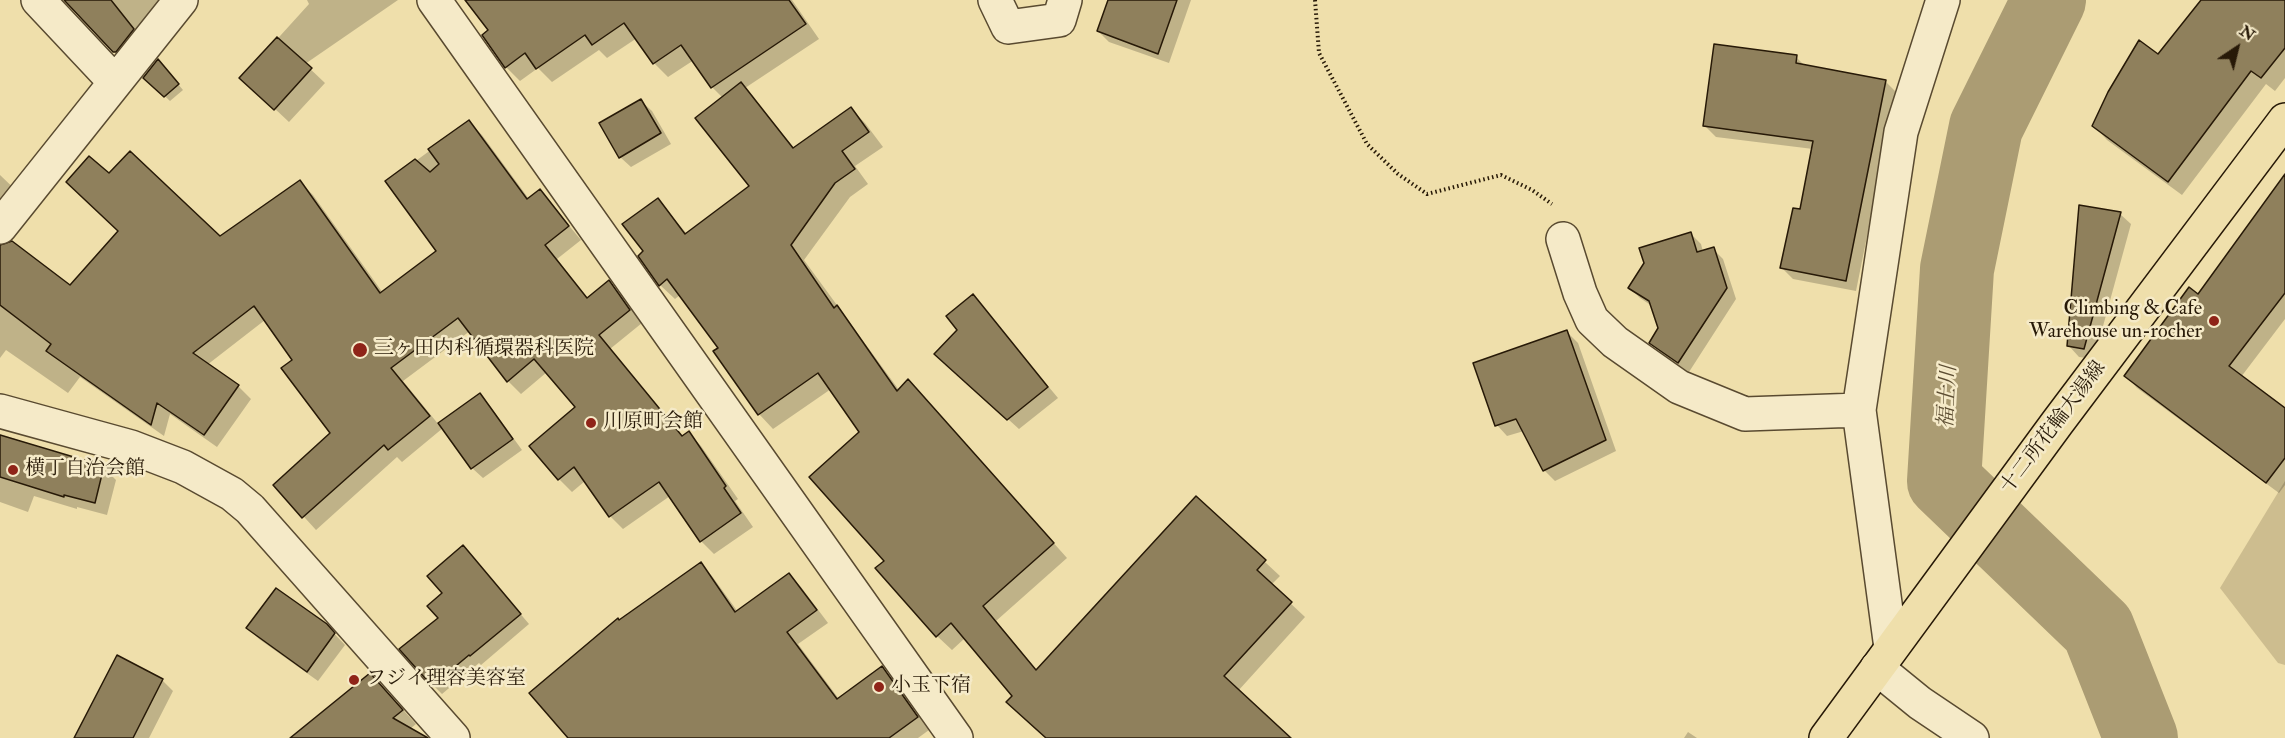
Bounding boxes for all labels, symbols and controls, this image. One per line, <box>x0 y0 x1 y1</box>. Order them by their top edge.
north arrow <box>2207 18 2267 78</box>
text: N <box>2236 21 2259 46</box>
place label: Climbing & Cafe Warehouse un-rocher <box>2029 298 2202 345</box>
marker: Climbing & Cafe Warehouse un-rocher <box>2207 314 2221 328</box>
place label: 三ヶ田内科循環器科医院 <box>374 338 594 362</box>
marker: 三ヶ田内科循環器科医院 <box>351 341 369 359</box>
street label: 十二所花輪大湯線 <box>1996 357 2112 499</box>
water label: 福士川 <box>1935 365 1963 429</box>
place label: 川原町会館 <box>603 411 703 435</box>
marker: 川原町会館 <box>584 416 598 430</box>
place label: 横丁自治会館 <box>25 458 145 482</box>
marker: 横丁自治会館 <box>6 463 20 477</box>
place label: フジイ理容美容室 <box>366 668 526 692</box>
marker: フジイ理容美容室 <box>347 673 361 687</box>
place label: 小玉下宿 <box>891 675 971 699</box>
marker: 小玉下宿 <box>872 680 886 694</box>

